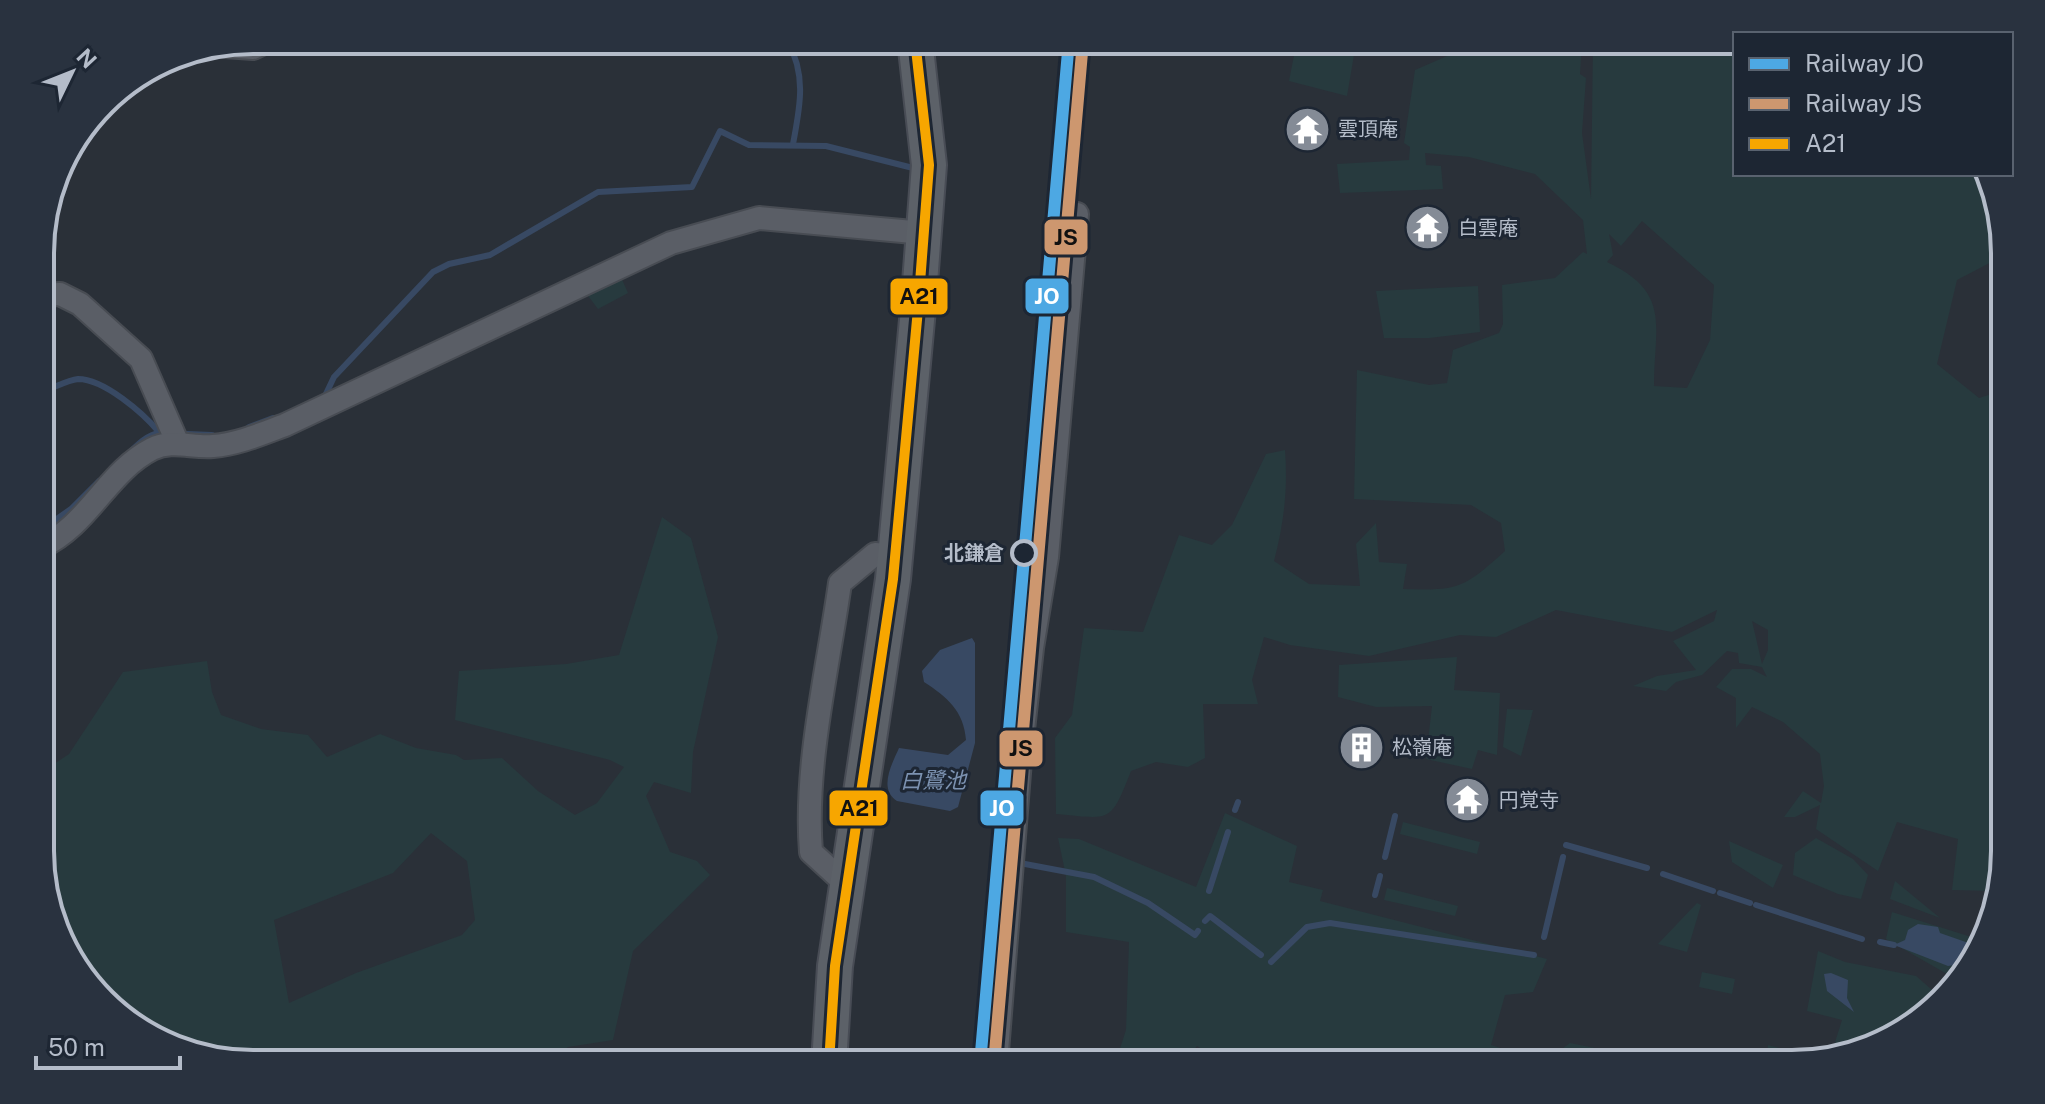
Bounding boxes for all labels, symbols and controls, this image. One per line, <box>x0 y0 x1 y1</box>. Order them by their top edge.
north arrow <box>32 32 112 112</box>
legend <box>1733 32 2013 176</box>
text: N <box>71 43 102 74</box>
text: Railway JO <box>1805 49 1924 77</box>
text: Railway JS <box>1805 89 1922 117</box>
temple icon: 雲頂庵 <box>1283 105 1331 153</box>
place label: 雲頂庵 <box>1338 117 1398 141</box>
text: A21 <box>1805 129 1846 157</box>
temple icon: 白雲庵 <box>1403 204 1451 252</box>
place label: 白雲庵 <box>1458 216 1518 240</box>
line badge: JS <box>1043 218 1089 256</box>
text: JS <box>1054 224 1078 250</box>
line badge: A21 <box>889 277 949 316</box>
line badge: JO <box>1024 277 1070 315</box>
text: A21 <box>899 283 939 309</box>
text: JO <box>1034 283 1060 309</box>
marker: 北鎌倉 <box>1011 540 1037 566</box>
place label: 北鎌倉 <box>944 541 1004 565</box>
building icon: 松嶺庵 <box>1337 723 1385 771</box>
line badge: JS <box>998 729 1044 768</box>
text: JS <box>1009 735 1033 761</box>
place label: 松嶺庵 <box>1392 735 1452 759</box>
water label: 白鷺池 <box>900 767 968 793</box>
temple icon: 円覚寺 <box>1444 776 1492 824</box>
place label: 円覚寺 <box>1499 788 1559 812</box>
line badge: A21 <box>828 789 889 827</box>
line badge: JO <box>979 789 1025 827</box>
text: A21 <box>839 795 879 821</box>
text: JO <box>989 795 1015 821</box>
scale bar <box>36 1020 180 1070</box>
text: 50 m <box>48 1033 105 1061</box>

